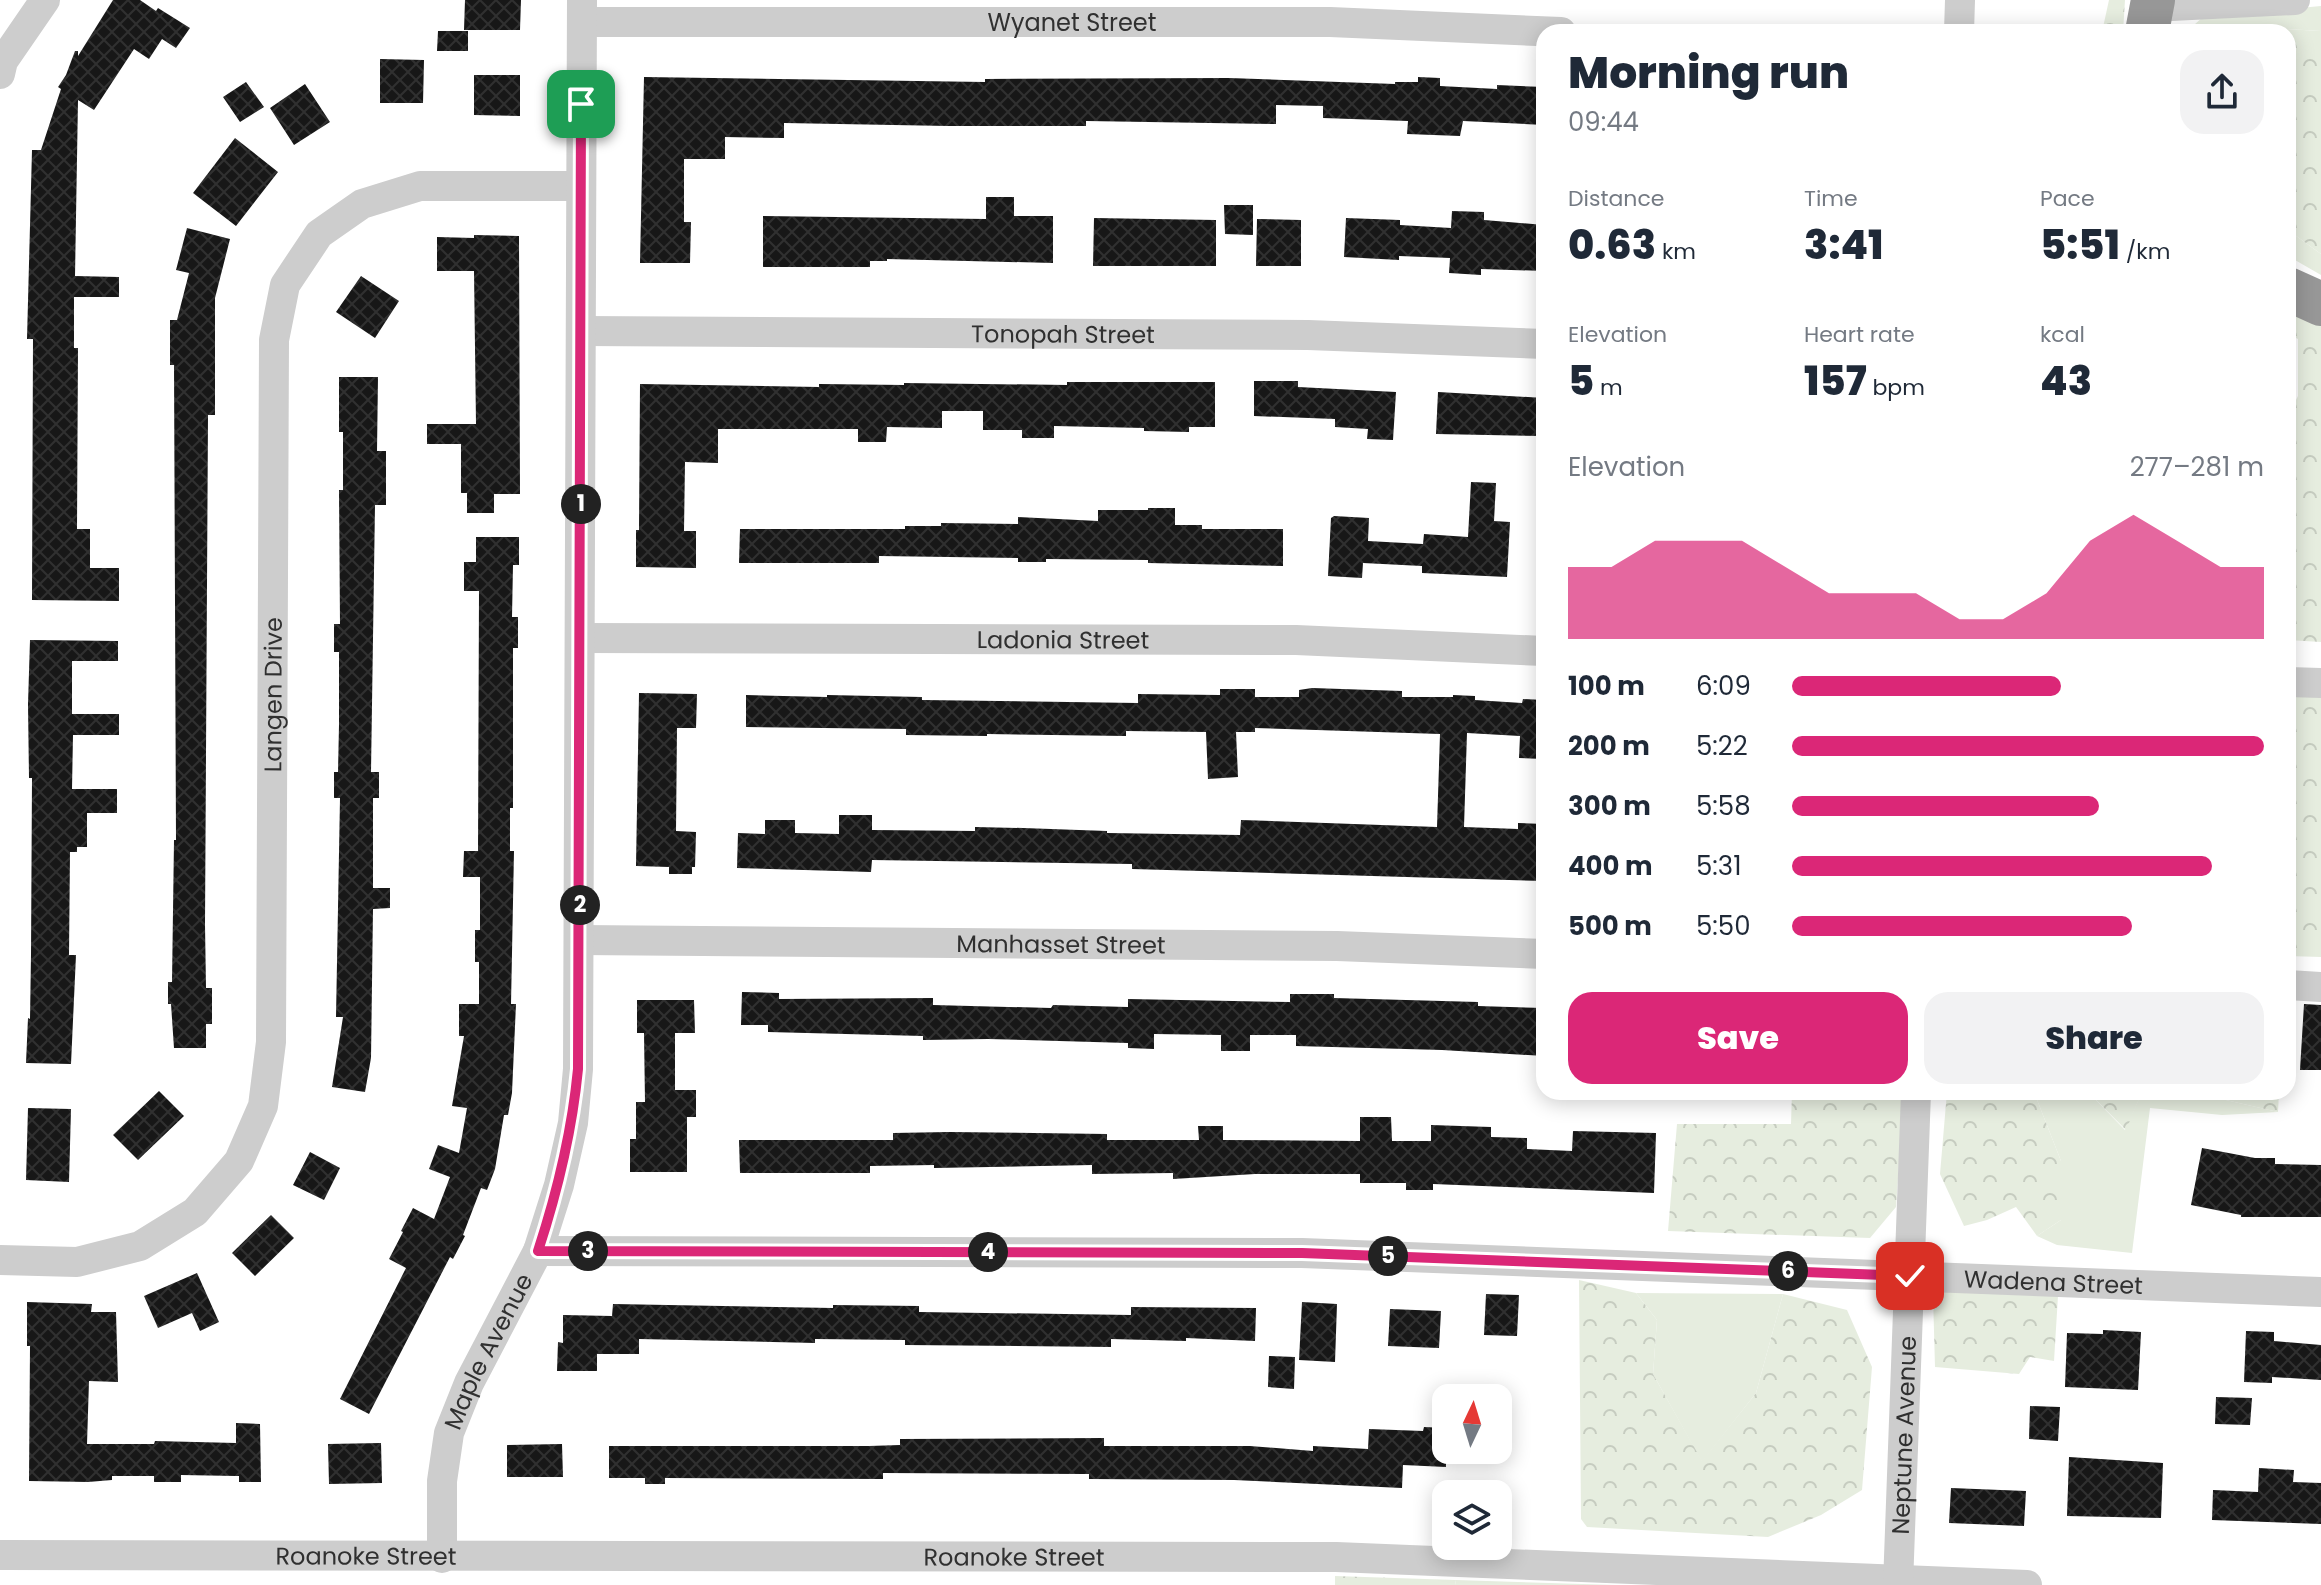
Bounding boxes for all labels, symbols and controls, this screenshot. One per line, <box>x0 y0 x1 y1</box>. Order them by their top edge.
street label: Wyanet Street <box>988 6 1156 39</box>
text: Morning run <box>1568 42 1849 103</box>
button: share <box>2180 50 2264 134</box>
pin <box>547 70 615 138</box>
icon: arrive <box>559 82 603 126</box>
text: 09:44 <box>1568 104 1639 140</box>
text: Distance <box>1568 183 1664 214</box>
text: Time <box>1804 183 1858 214</box>
text: Pace <box>2040 183 2095 214</box>
text: 0.63 <box>1568 217 1656 273</box>
text: 3:41 <box>1804 217 1884 273</box>
text: 5:51 <box>2040 217 2120 273</box>
text: km <box>1656 236 1696 267</box>
text: /km <box>2120 236 2170 267</box>
street label: Tonopah Street <box>971 317 1155 351</box>
text: Elevation <box>1568 319 1667 350</box>
text: Heart rate <box>1804 319 1915 350</box>
text: kcal <box>2040 319 2085 350</box>
text: 5 <box>1568 353 1594 409</box>
text: 157 <box>1804 353 1867 409</box>
text: 43 <box>2040 353 2092 409</box>
text: m <box>1594 372 1623 403</box>
text: bpm <box>1867 372 1925 403</box>
text: Elevation <box>1568 449 1685 485</box>
text: 277–281 m <box>2130 449 2264 485</box>
pin: 1 <box>561 484 601 524</box>
text: 1 <box>577 488 585 519</box>
street label: Langen Drive <box>256 617 289 772</box>
street label: Ladonia Street <box>977 623 1149 656</box>
text: 100 m <box>1568 668 1645 704</box>
text: 6:09 <box>1696 668 1751 704</box>
text: 200 m <box>1568 728 1650 764</box>
text: 5:22 <box>1696 728 1748 764</box>
text: 300 m <box>1568 788 1651 824</box>
text: 5:58 <box>1696 788 1751 824</box>
text: 400 m <box>1568 848 1653 884</box>
text: 5:31 <box>1696 848 1742 884</box>
pin: 2 <box>560 885 600 925</box>
text: 2 <box>574 889 586 920</box>
text: 500 m <box>1568 908 1652 944</box>
text: 5:50 <box>1696 908 1751 944</box>
street label: Manhasset Street <box>956 926 1166 961</box>
button: Save <box>1568 992 1908 1084</box>
button: Share <box>1924 992 2264 1084</box>
pin: 3 <box>568 1231 608 1271</box>
pin: 4 <box>968 1232 1008 1272</box>
text: 3 <box>581 1235 595 1266</box>
text: 4 <box>981 1236 995 1267</box>
pin: 5 <box>1368 1236 1408 1276</box>
text: 5 <box>1381 1240 1395 1271</box>
pin <box>1876 1242 1944 1310</box>
pin: 6 <box>1768 1251 1808 1291</box>
icon: check <box>1888 1254 1932 1298</box>
text: 6 <box>1781 1255 1795 1286</box>
street label: Wadena Street <box>1963 1262 2144 1302</box>
street label: Maple Avenue <box>436 1267 540 1434</box>
street label: Neptune Avenue <box>1883 1335 1924 1535</box>
north arrow <box>1432 1384 1512 1464</box>
map controls <box>1432 1384 1512 1560</box>
button: layers <box>1432 1480 1512 1560</box>
street label: Roanoke Street <box>275 1539 457 1572</box>
street label: Roanoke Street <box>923 1540 1105 1573</box>

